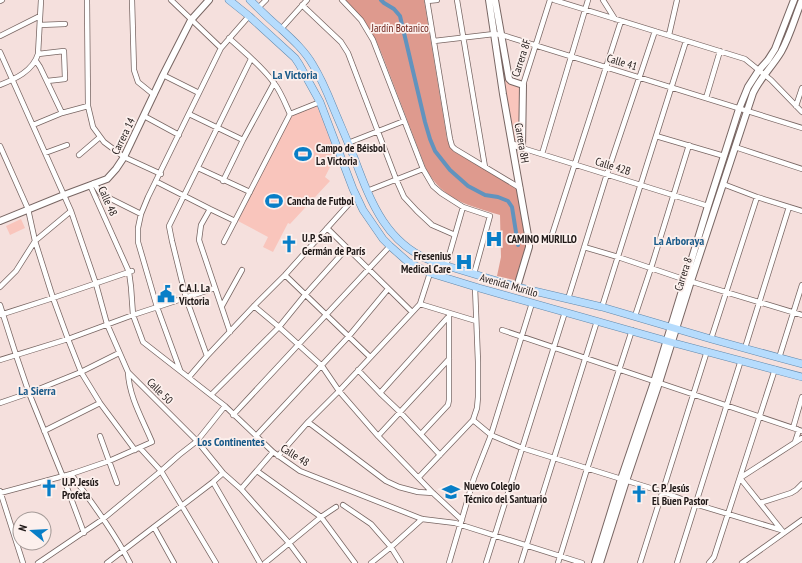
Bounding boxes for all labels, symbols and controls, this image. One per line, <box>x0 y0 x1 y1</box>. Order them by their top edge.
park label: Jardín Botanico <box>370 21 429 35</box>
street label: Carrera 8F <box>508 37 534 79</box>
street label: Calle 41 <box>605 51 639 73</box>
district label: La Victoria <box>272 67 318 82</box>
street label: Carrera 14 <box>108 115 138 157</box>
street label: Carrera 8H <box>512 122 532 164</box>
place label: Campo de Béisbol La Victoria <box>316 141 386 168</box>
sports icon: Campo de Béisbol La Victoria <box>293 144 313 164</box>
street label: Calle 42B <box>594 154 632 178</box>
street label: Calle 48 <box>95 184 121 218</box>
sports icon: Cancha de Futbol <box>264 191 284 211</box>
place label: Cancha de Futbol <box>287 194 354 208</box>
hospital icon: CAMINO MURILLO <box>484 229 504 249</box>
place label: U.P. San Germán de París <box>302 231 366 258</box>
place label: CAMINO MURILLO <box>507 232 577 246</box>
district label: La Arboraya <box>654 233 704 248</box>
church icon: U.P. San Germán de París <box>279 234 299 254</box>
place label: Fresenius Medical Care <box>401 249 451 276</box>
hospital icon: Fresenius Medical Care <box>454 252 474 272</box>
street label: Carrera 8 <box>671 255 695 293</box>
street label: Avenida Murillo <box>478 270 540 300</box>
place label: C.A.I. La Victoria <box>178 281 211 308</box>
public building icon: C.A.I. La Victoria <box>156 284 176 304</box>
street label: Calle 50 <box>144 375 176 407</box>
district label: La Sierra <box>18 383 56 398</box>
district label: Los Continentes <box>197 434 265 449</box>
street label: Calle 48 <box>278 441 312 469</box>
place label: U.P. Jesús Profeta <box>62 475 99 502</box>
church icon: U.P. Jesús Profeta <box>39 478 59 498</box>
place label: Nuevo Colegio Técnico del Santuario <box>464 479 547 506</box>
place label: C. P. Jesús El Buen Pastor <box>652 481 709 508</box>
school or university icon: Nuevo Colegio Técnico del Santuario <box>441 482 461 502</box>
church icon: C. P. Jesús El Buen Pastor <box>629 484 649 504</box>
north arrow <box>12 511 52 551</box>
text: N <box>15 523 30 533</box>

